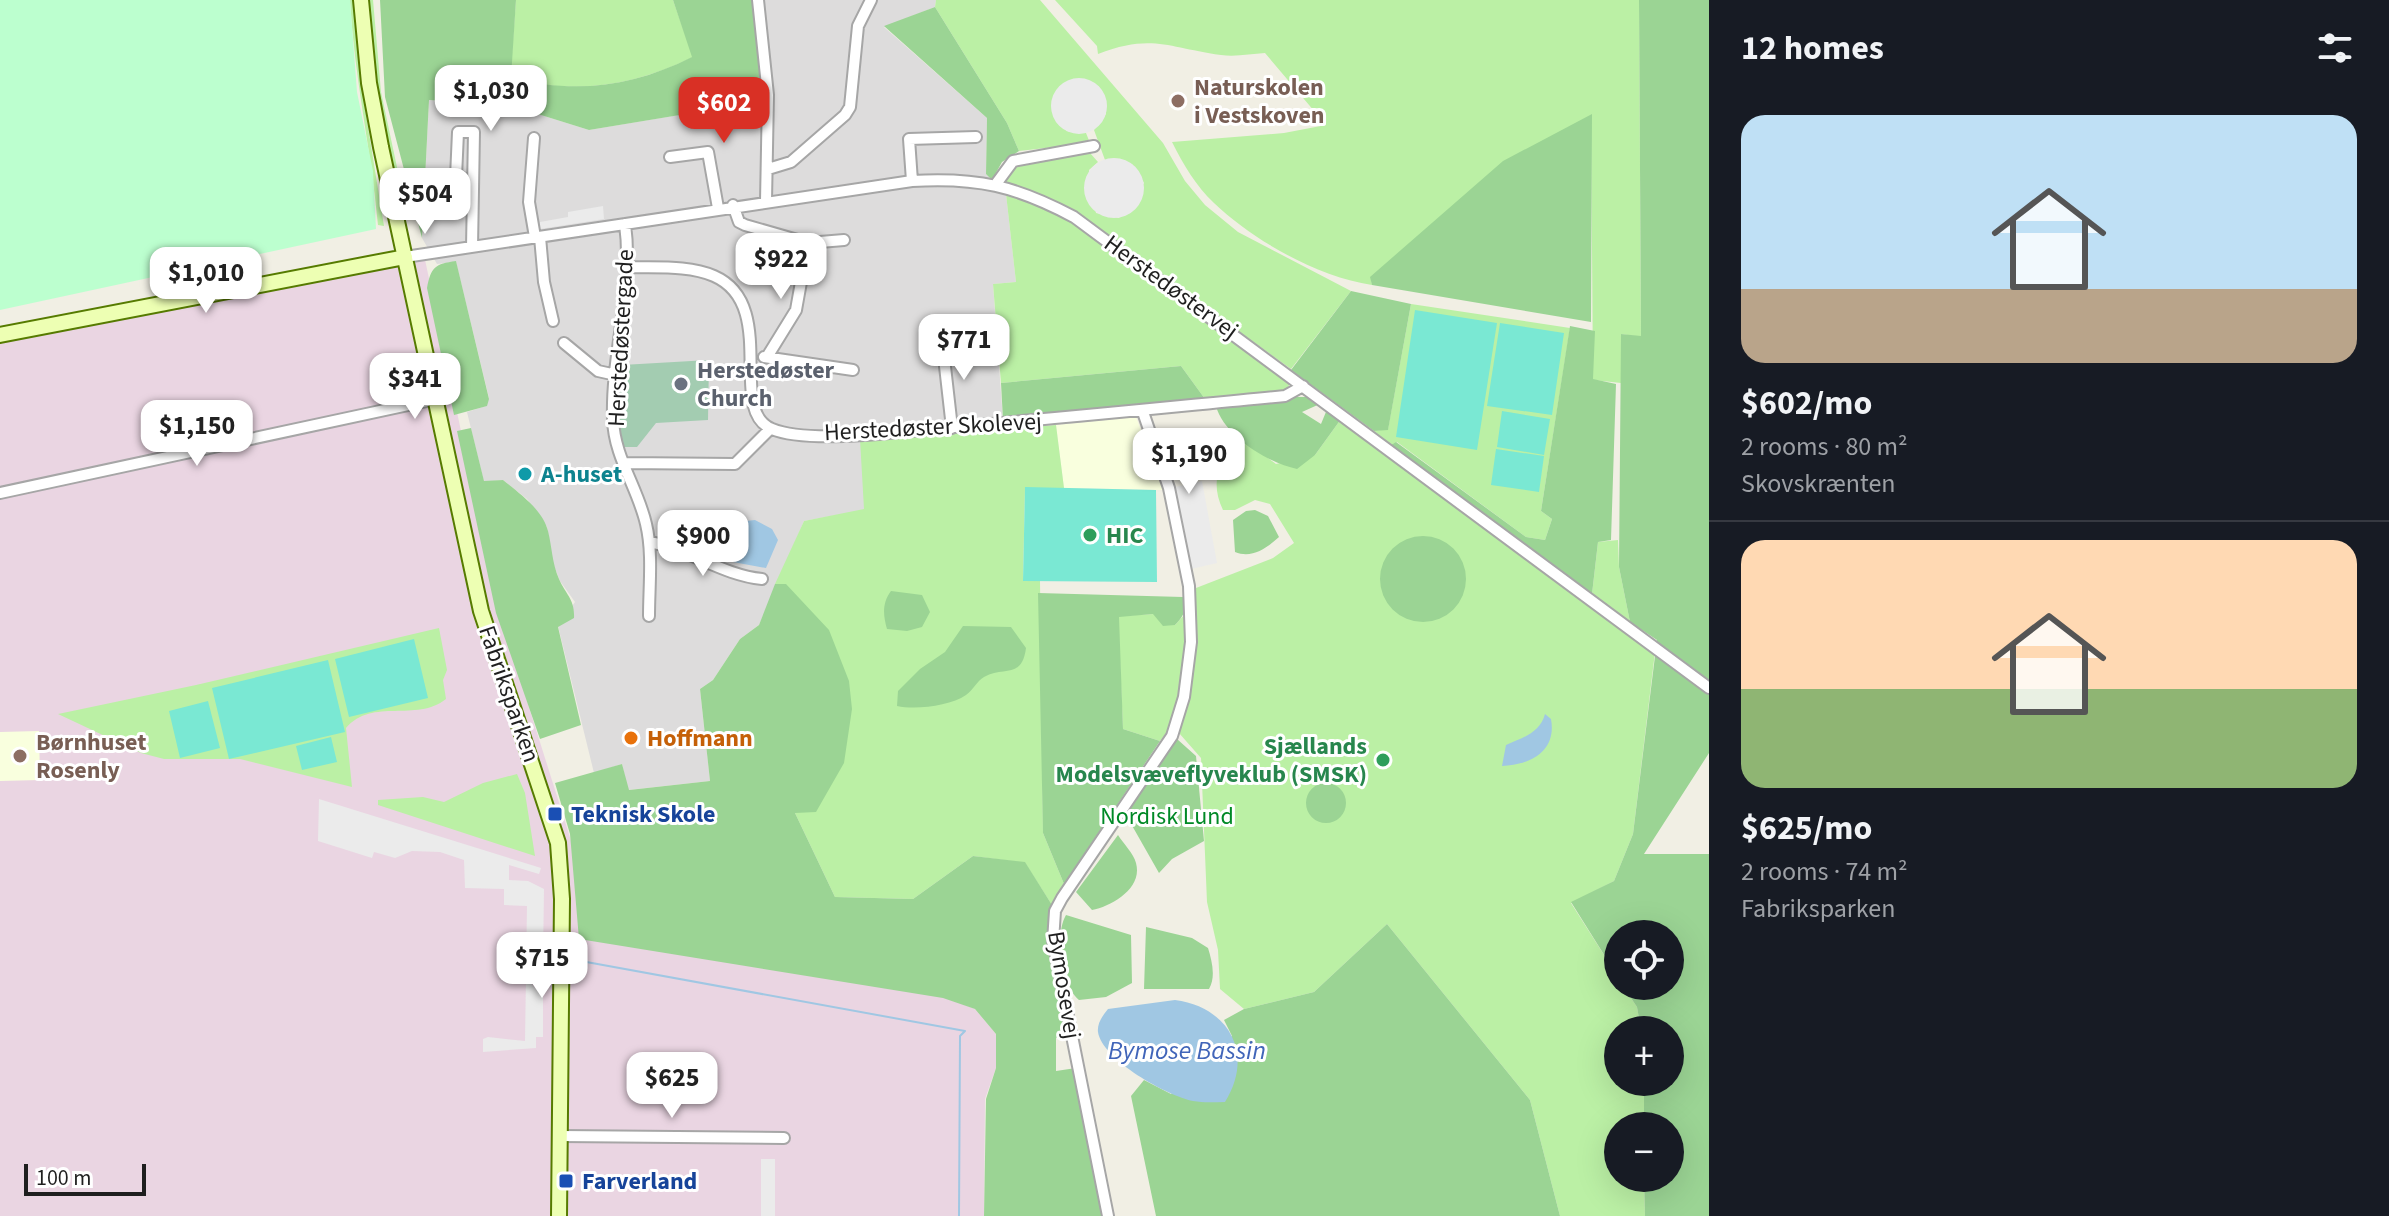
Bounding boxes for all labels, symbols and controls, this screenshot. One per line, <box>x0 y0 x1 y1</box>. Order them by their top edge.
text: 12 homes <box>1741 24 1884 73</box>
icon: filters <box>2313 26 2357 70</box>
pin: $1,030 <box>426 65 556 133</box>
place label: Naturskolen i Vestskoven <box>1194 70 1325 133</box>
text: $1,030 <box>453 72 529 109</box>
pin: $602 <box>677 77 771 145</box>
text: $602 <box>697 84 751 121</box>
marker: Naturskolen i Vestskoven <box>1169 92 1187 110</box>
icon: home <box>1977 167 2121 311</box>
pin: $504 <box>378 168 472 236</box>
text: $504 <box>398 175 452 212</box>
street label: Herstedøstervej <box>1097 226 1245 348</box>
pin: $922 <box>734 233 828 301</box>
text: $922 <box>754 240 808 277</box>
pin: $1,010 <box>141 247 271 315</box>
street label: Herstedøstergade <box>599 248 643 428</box>
text: $1,010 <box>168 254 244 291</box>
pin: $771 <box>917 314 1011 382</box>
text: $771 <box>937 321 991 358</box>
pin: $341 <box>368 353 462 421</box>
place label: Herstedøster Church <box>697 353 835 416</box>
text: $341 <box>388 360 442 397</box>
marker: Herstedøster Church <box>672 375 690 393</box>
text: $602/mo <box>1741 379 1872 428</box>
pin: $1,150 <box>132 400 262 468</box>
street label: Herstedøster Skolevej <box>823 404 1043 450</box>
text: $1,150 <box>159 407 235 444</box>
pin: $1,190 <box>1124 428 1254 496</box>
text: 2 rooms · 80 m² <box>1741 428 1908 465</box>
text: $1,190 <box>1151 435 1227 472</box>
place label: A-huset <box>540 457 622 492</box>
marker: A-huset <box>516 465 534 483</box>
text: Skovskrænten <box>1741 465 1896 502</box>
pin: $900 <box>656 510 750 578</box>
text: $900 <box>676 517 730 554</box>
place label: HIC <box>1106 518 1143 553</box>
marker: HIC <box>1081 526 1099 544</box>
icon: home <box>1977 592 2121 736</box>
street label: Fabriksparken <box>469 621 549 767</box>
place label: Hoffmann <box>647 721 753 756</box>
place label: Børnhuset Rosenly <box>36 725 146 788</box>
marker: Hoffmann <box>622 729 640 747</box>
place label: Sjællands Modelsvæveflyveklub (SMSK) <box>1056 729 1367 792</box>
marker: Børnhuset Rosenly <box>11 747 29 765</box>
marker: Sjællands Modelsvæveflyveklub (SMSK) <box>1374 751 1392 769</box>
place label: Teknisk Skole <box>571 797 715 832</box>
park label: Nordisk Lund <box>1100 799 1234 834</box>
text: $625/mo <box>1741 804 1872 853</box>
marker: Teknisk Skole <box>546 805 564 823</box>
text: 2 rooms · 74 m² <box>1741 853 1908 890</box>
text: Fabriksparken <box>1741 890 1895 927</box>
map controls <box>1604 920 1684 1192</box>
button: locate <box>1604 920 1684 1000</box>
street label: Bymosevej <box>1038 928 1090 1042</box>
pin: $715 <box>495 932 589 1000</box>
text: $715 <box>515 939 569 976</box>
button: + <box>1604 1016 1684 1096</box>
water label: Bymose Bassin <box>1108 1032 1266 1069</box>
pin: $625 <box>625 1052 719 1120</box>
text: $625 <box>645 1059 699 1096</box>
button: − <box>1604 1112 1684 1192</box>
scale bar <box>24 1160 146 1196</box>
text: 100 m <box>36 1162 91 1194</box>
place label: Farverland <box>582 1164 697 1199</box>
marker: Farverland <box>557 1172 575 1190</box>

